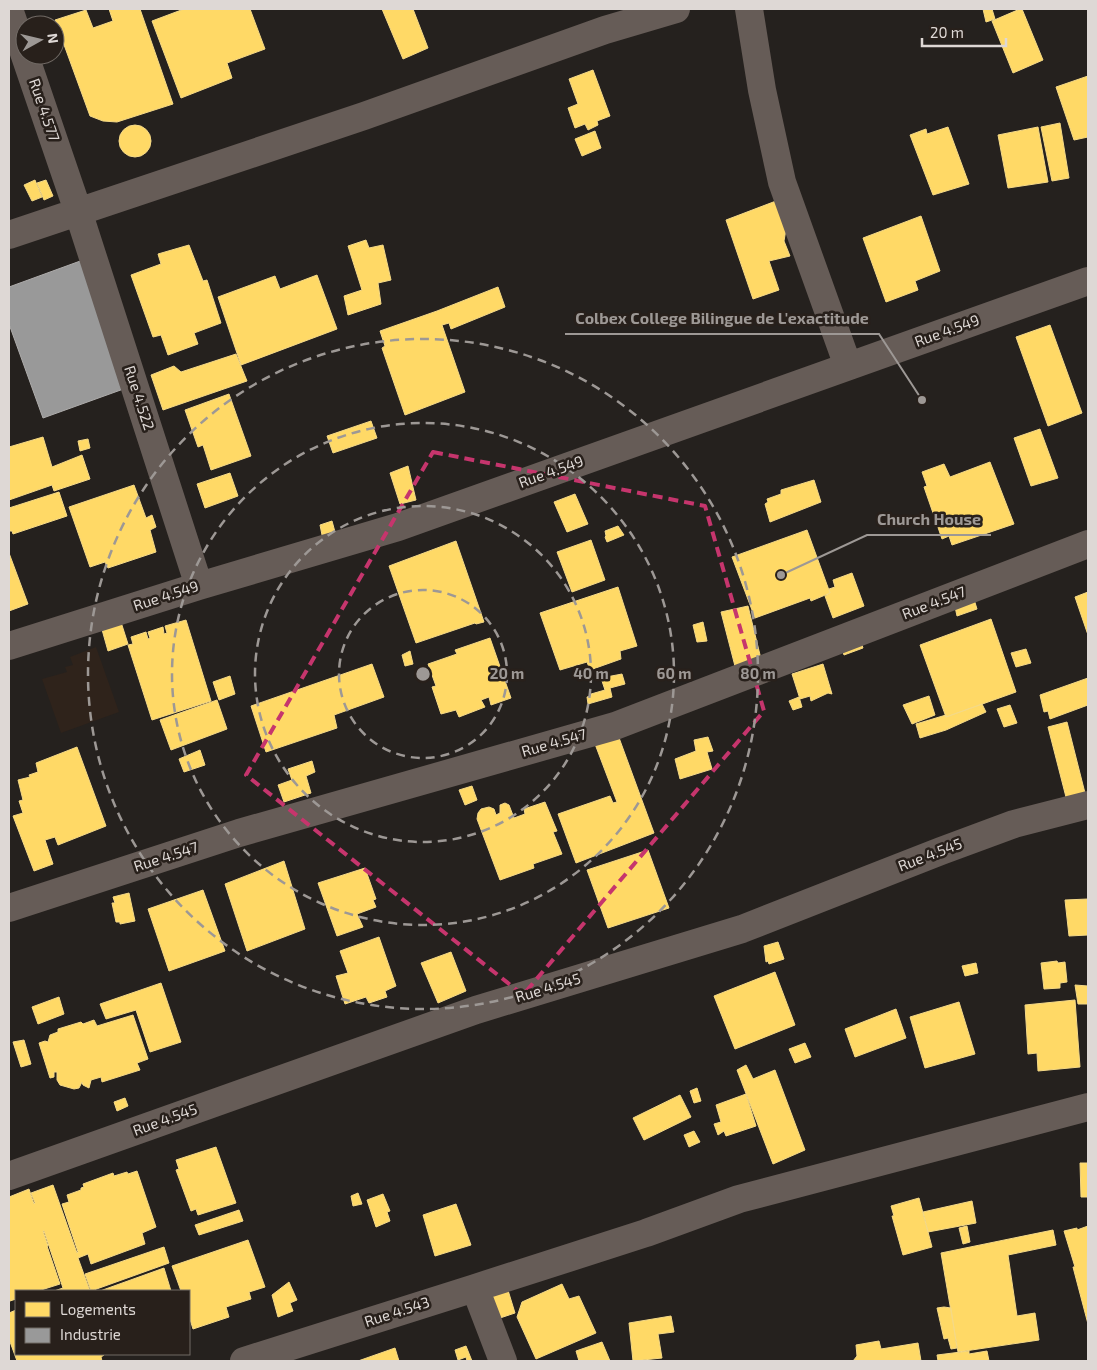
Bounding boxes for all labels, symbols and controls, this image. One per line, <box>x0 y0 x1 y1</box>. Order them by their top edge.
north arrow <box>15 15 65 65</box>
scale bar <box>922 15 1006 47</box>
text: 20 m <box>930 23 964 41</box>
text: N <box>44 32 62 44</box>
street label: Rue 4.577 <box>26 76 64 144</box>
callout: Colbex College Bilingue de L'exactitude <box>565 303 879 334</box>
text: Colbex College Bilingue de L'exactitude <box>575 308 869 327</box>
street label: Rue 4.549 <box>912 310 982 350</box>
street label: Rue 4.522 <box>121 363 159 432</box>
street label: Rue 4.549 <box>516 451 586 491</box>
callout: Church House <box>867 504 991 535</box>
text: Church House <box>877 509 981 528</box>
street label: Rue 4.549 <box>131 576 201 614</box>
street label: Rue 4.547 <box>899 582 968 622</box>
text: 20 m <box>490 664 524 682</box>
text: 40 m <box>573 664 609 682</box>
text: 60 m <box>657 664 691 682</box>
text: 80 m <box>740 664 776 682</box>
centre of rings <box>414 665 432 683</box>
street label: Rue 4.547 <box>519 724 589 760</box>
street label: Rue 4.545 <box>895 834 964 875</box>
street label: Rue 4.547 <box>131 837 201 875</box>
street label: Rue 4.545 <box>513 969 582 1005</box>
street label: Rue 4.545 <box>130 1099 199 1139</box>
legend <box>15 1290 190 1355</box>
street label: Rue 4.543 <box>362 1292 432 1330</box>
text: Logements <box>60 1300 136 1318</box>
text: Industrie <box>60 1325 121 1343</box>

